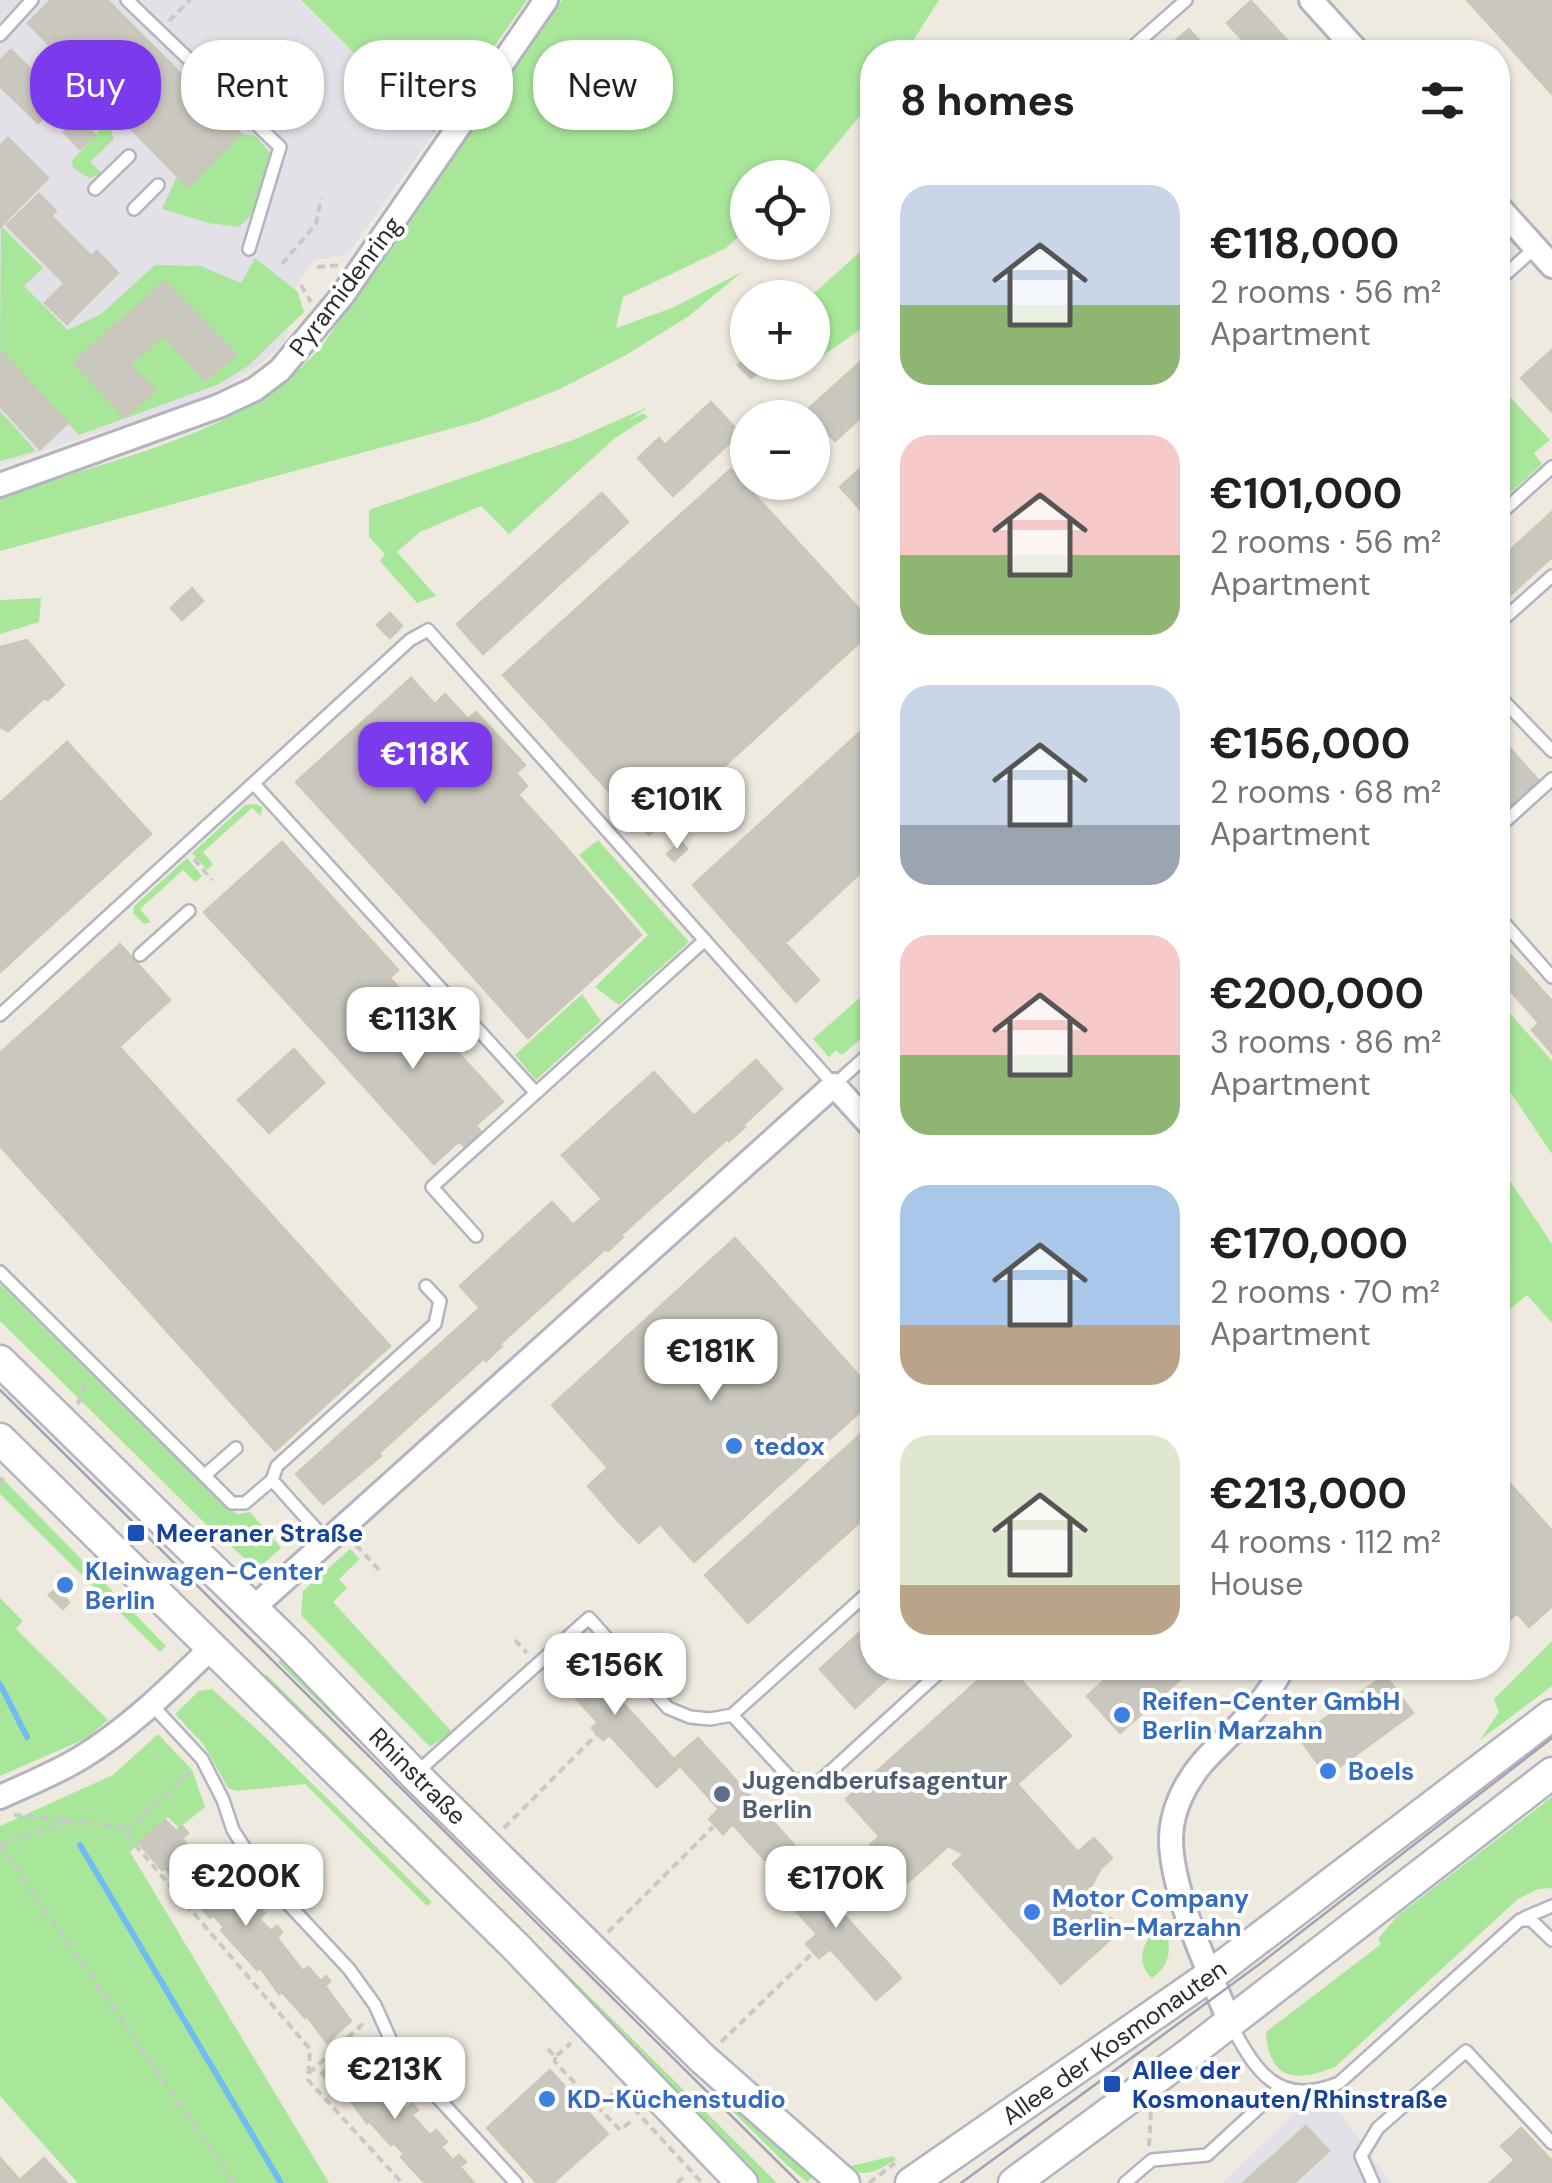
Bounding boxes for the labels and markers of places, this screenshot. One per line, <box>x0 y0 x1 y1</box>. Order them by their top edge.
pin: €118K <box>355 722 495 807</box>
pin: €101K <box>607 767 747 852</box>
pin: €113K <box>343 987 483 1072</box>
pin: €181K <box>641 1319 781 1404</box>
place label: tedox <box>754 1430 825 1463</box>
marker: tedox <box>723 1435 745 1457</box>
place label: Meeraner Straße <box>156 1517 363 1550</box>
marker: Meeraner Straße <box>125 1522 147 1544</box>
place label: Kleinwagen-Center Berlin <box>85 1555 324 1617</box>
marker: Kleinwagen-Center Berlin <box>54 1574 76 1596</box>
pin: €156K <box>545 1633 685 1718</box>
place label: Reifen-Center GmbH Berlin Marzahn <box>1142 1685 1400 1747</box>
marker: Reifen-Center GmbH Berlin Marzahn <box>1111 1704 1133 1726</box>
place label: Boels <box>1348 1755 1414 1788</box>
marker: Boels <box>1317 1760 1339 1782</box>
place label: Jugendberufsagentur Berlin <box>742 1764 1007 1826</box>
marker: Jugendberufsagentur Berlin <box>711 1783 733 1805</box>
pin: €200K <box>176 1844 316 1929</box>
pin: €170K <box>766 1846 906 1931</box>
place label: Motor Company Berlin-Marzahn <box>1052 1882 1249 1944</box>
marker: Motor Company Berlin-Marzahn <box>1021 1901 1043 1923</box>
pin: €213K <box>325 2037 465 2122</box>
place label: Allee der Kosmonauten/Rhinstraße <box>1132 2054 1448 2116</box>
marker: Allee der Kosmonauten/Rhinstraße <box>1101 2073 1123 2095</box>
place label: KD-Küchenstudio <box>567 2083 786 2116</box>
marker: KD-Küchenstudio <box>536 2088 558 2110</box>

